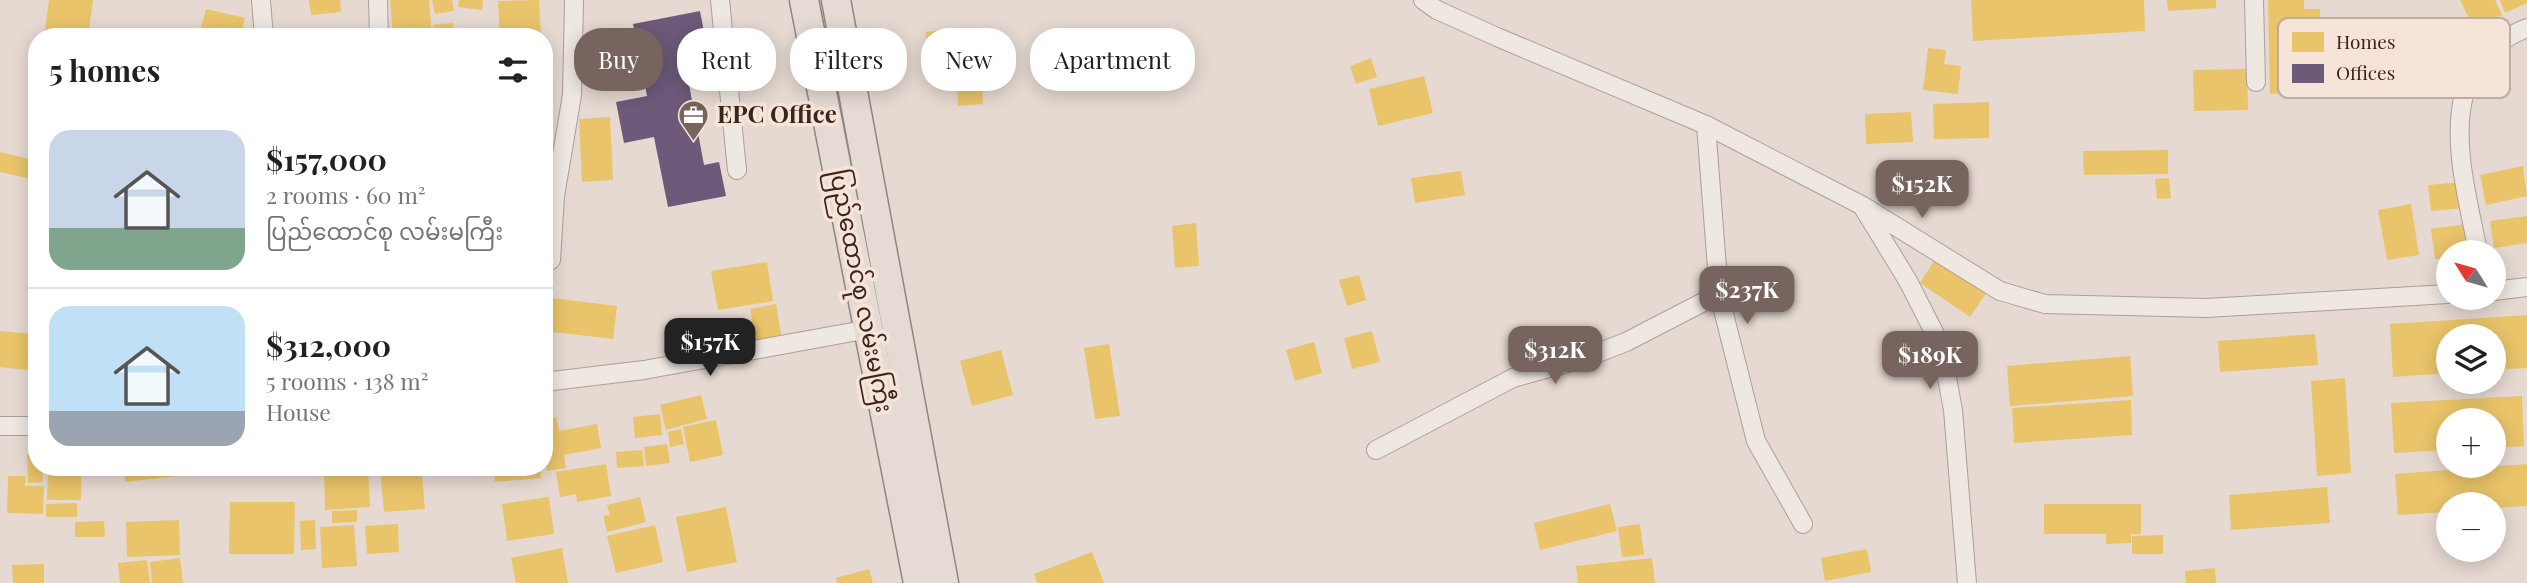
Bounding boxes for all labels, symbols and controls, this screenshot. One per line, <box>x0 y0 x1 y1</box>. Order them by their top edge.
legend <box>2278 18 2510 98</box>
chip: Buy <box>574 28 663 91</box>
chip: Rent <box>677 28 776 91</box>
chip: Filters <box>790 28 907 91</box>
chip: New <box>921 28 1016 91</box>
chip: Apartment <box>1030 28 1195 91</box>
text: Homes <box>2336 28 2395 54</box>
text: 5 homes <box>49 50 160 90</box>
icon: filters <box>494 51 532 89</box>
text: Offices <box>2336 59 2395 85</box>
place label: EPC Office <box>717 97 837 129</box>
office icon: EPC Office <box>677 98 711 142</box>
text: $157,000 <box>266 139 387 179</box>
icon: home <box>105 158 189 242</box>
pin: $152K <box>1873 160 1971 220</box>
street label: ပြည်ထောင်စု လမ်းမကြီး <box>819 166 902 416</box>
text: $152K <box>1892 167 1952 198</box>
text: 2 rooms · 60 m² <box>266 179 426 210</box>
text: ပြည်ထောင်စု လမ်းမကြီး <box>266 215 503 246</box>
north arrow <box>2436 240 2506 310</box>
map controls <box>2436 240 2506 562</box>
pin: $237K <box>1698 266 1796 326</box>
text: $237K <box>1715 273 1779 304</box>
pin: $157K <box>661 318 759 378</box>
button: layers <box>2436 324 2506 394</box>
text: $312,000 <box>266 325 391 365</box>
text: $157K <box>680 325 740 356</box>
pin: $312K <box>1506 326 1604 386</box>
pin: $189K <box>1881 332 1979 391</box>
text: $312K <box>1524 333 1586 364</box>
icon: home <box>105 334 189 418</box>
text: $189K <box>1898 338 1962 369</box>
text: 5 rooms · 138 m² <box>266 365 429 396</box>
text: House <box>266 396 331 427</box>
button: + <box>2436 408 2506 478</box>
button: − <box>2436 492 2506 562</box>

